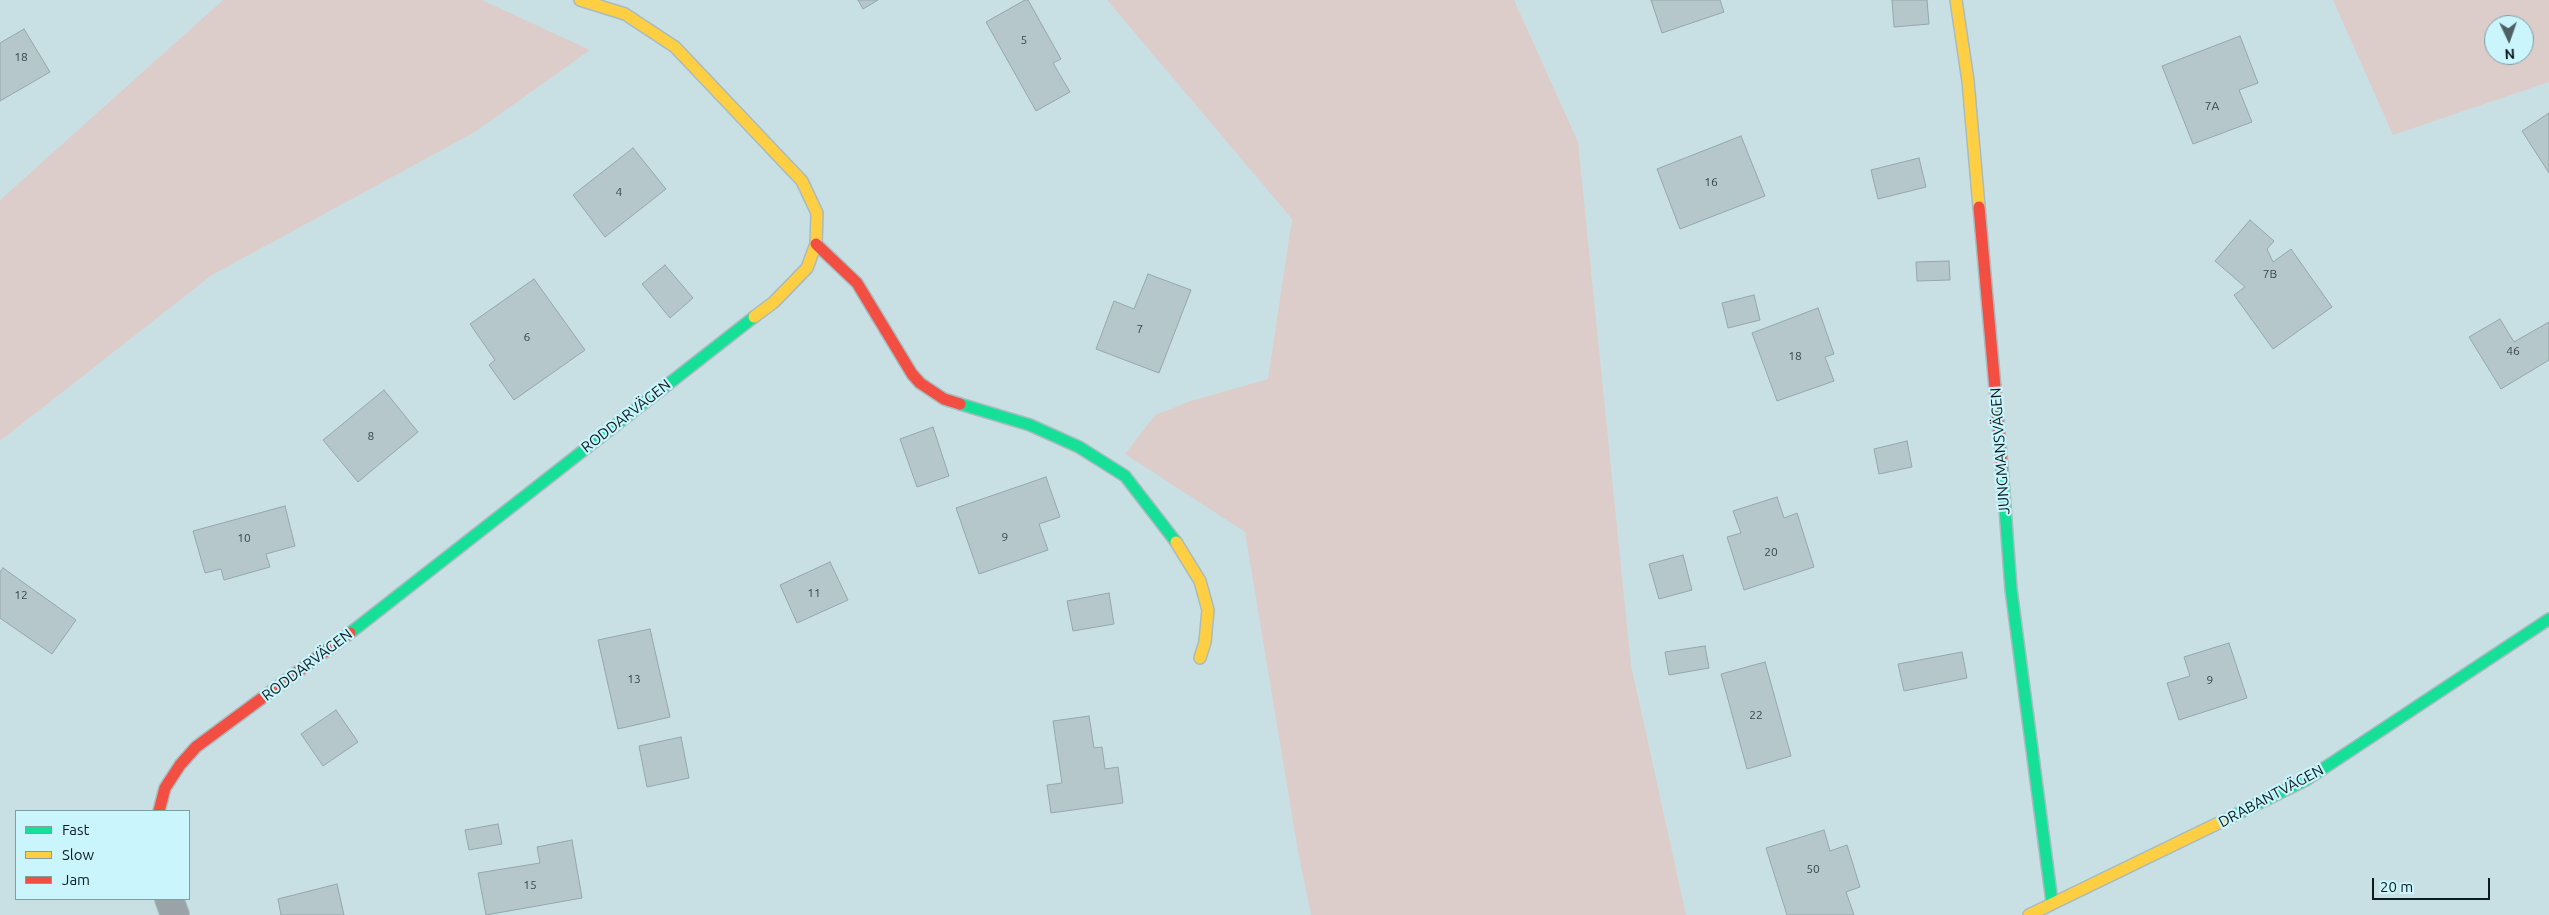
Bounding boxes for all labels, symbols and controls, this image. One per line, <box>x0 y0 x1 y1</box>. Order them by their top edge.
north arrow <box>2484 15 2534 65</box>
house number: 5 <box>1021 33 1027 47</box>
text: N <box>2504 46 2515 62</box>
house number: 18 <box>14 50 28 64</box>
house number: 7A <box>2205 99 2219 113</box>
house number: 16 <box>1704 175 1718 189</box>
house number: 4 <box>616 185 622 199</box>
house number: 7B <box>2263 267 2277 281</box>
house number: 7 <box>1137 322 1143 336</box>
house number: 6 <box>524 330 530 344</box>
house number: 46 <box>2506 344 2520 358</box>
house number: 18 <box>1788 349 1802 363</box>
street label: RODDARVÄGEN <box>578 376 674 456</box>
street label: JUNGMANSVÄGEN <box>1987 387 2013 515</box>
house number: 8 <box>368 429 374 443</box>
house number: 9 <box>1002 530 1008 544</box>
house number: 10 <box>237 531 251 545</box>
house number: 20 <box>1764 545 1778 559</box>
house number: 11 <box>807 586 821 600</box>
house number: 12 <box>14 588 28 602</box>
street label: RODDARVÄGEN <box>258 625 356 705</box>
house number: 13 <box>627 672 641 686</box>
house number: 9 <box>2207 673 2213 687</box>
house number: 22 <box>1749 708 1763 722</box>
street label: DRABANTVÄGEN <box>2215 761 2327 831</box>
legend <box>15 810 190 900</box>
text: Fast <box>62 821 89 838</box>
text: Slow <box>62 846 94 863</box>
house number: 50 <box>1806 862 1820 876</box>
scale bar <box>2374 868 2492 900</box>
text: Jam <box>62 871 90 888</box>
house number: 15 <box>523 878 537 892</box>
text: 20 m <box>2380 878 2413 895</box>

